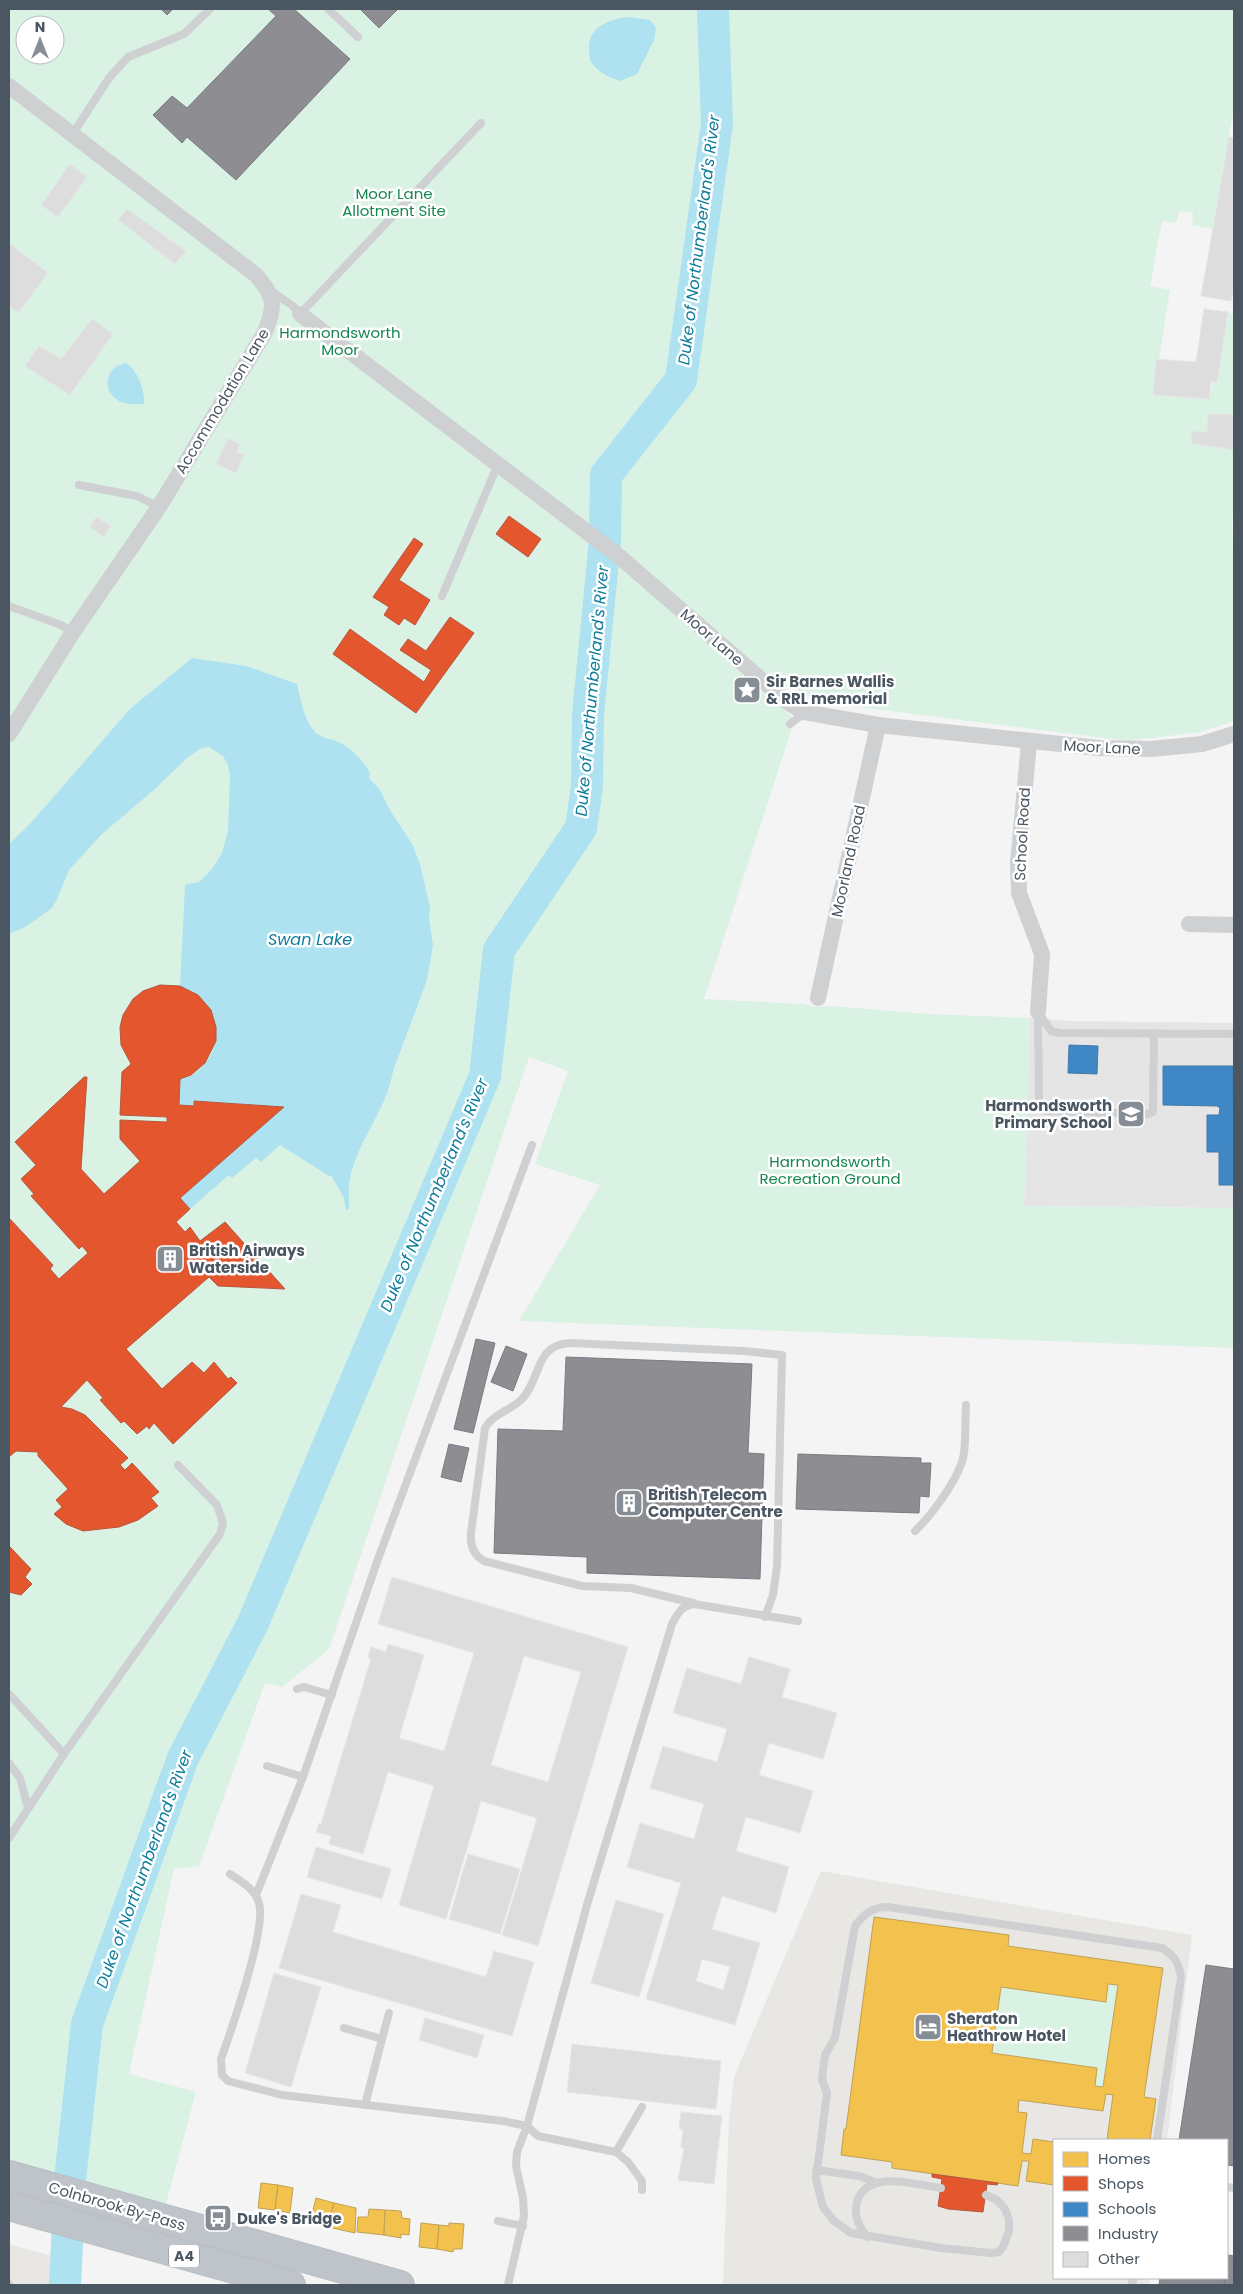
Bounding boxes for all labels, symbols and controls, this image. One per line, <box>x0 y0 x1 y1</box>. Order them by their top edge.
north arrow <box>15 15 65 65</box>
text: N <box>35 17 45 37</box>
water label: Duke of Northumberland's River <box>672 113 726 366</box>
park label: Moor Lane Allotment Site <box>342 183 446 221</box>
park label: Harmondsworth Moor <box>279 322 401 360</box>
street label: Accommodation Lane <box>170 324 274 478</box>
water label: Duke of Northumberland's River <box>570 564 615 817</box>
street label: Moor Lane <box>676 604 748 670</box>
place label: Sir Barnes Wallis & RRL memorial <box>766 671 894 709</box>
place icon: Sir Barnes Wallis & RRL memorial <box>732 675 762 705</box>
street label: Moor Lane <box>1063 734 1141 760</box>
street label: School Road <box>1009 787 1035 881</box>
street label: Moorland Road <box>826 803 870 919</box>
water label: Swan Lake <box>268 928 352 951</box>
water label: Duke of Northumberland's River <box>374 1074 494 1315</box>
place label: Harmondsworth Primary School <box>985 1095 1112 1133</box>
school or university icon: Harmondsworth Primary School <box>1116 1099 1146 1129</box>
park label: Harmondsworth Recreation Ground <box>759 1151 901 1189</box>
place label: British Airways Waterside <box>189 1240 305 1278</box>
building icon: British Airways Waterside <box>155 1244 185 1274</box>
place label: British Telecom Computer Centre <box>648 1484 783 1522</box>
building icon: British Telecom Computer Centre <box>614 1488 644 1518</box>
water label: Duke of Northumberland's River <box>90 1746 198 1991</box>
place label: Sheraton Heathrow Hotel <box>947 2008 1066 2046</box>
hotel icon: Sheraton Heathrow Hotel <box>913 2012 943 2042</box>
legend <box>1053 2139 1228 2279</box>
text: Homes <box>1098 2148 1151 2169</box>
text: Shops <box>1098 2173 1144 2194</box>
street label: Colnbrook By-Pass <box>46 2176 188 2236</box>
text: Schools <box>1098 2198 1156 2219</box>
bus stop icon: Duke's Bridge <box>203 2203 233 2233</box>
place label: Duke's Bridge <box>237 2208 342 2229</box>
text: Industry <box>1098 2223 1159 2244</box>
road number: A4 <box>169 2244 199 2268</box>
text: Other <box>1098 2248 1140 2269</box>

